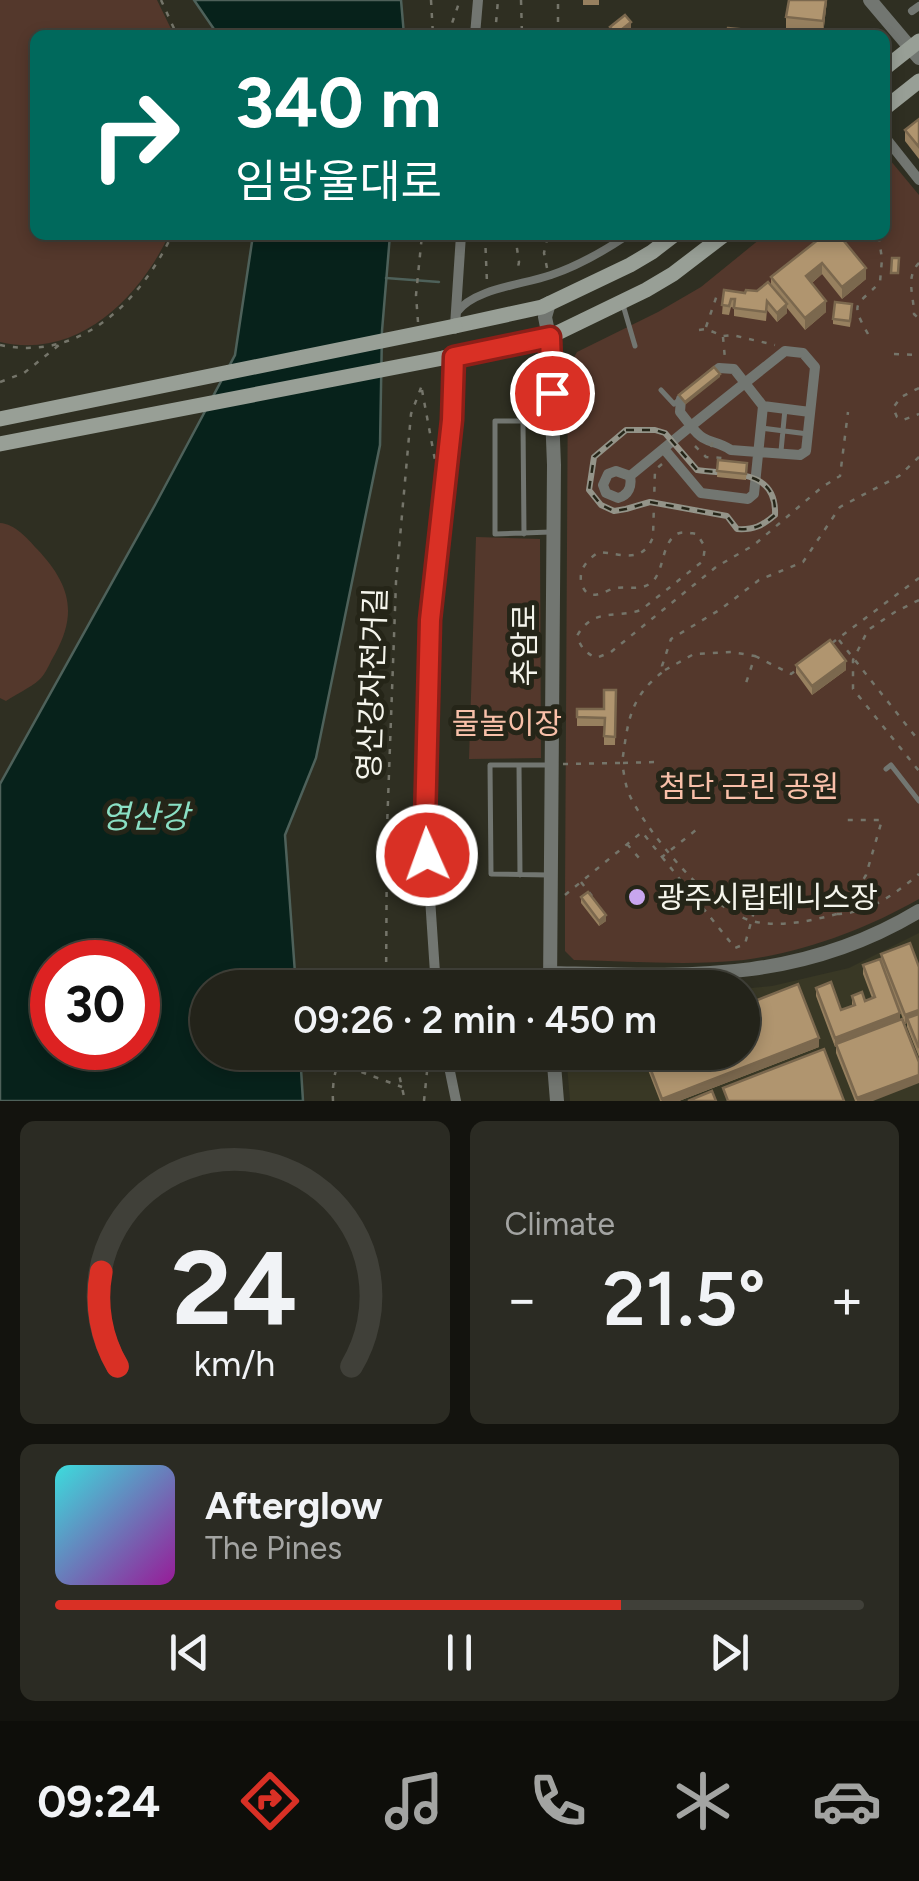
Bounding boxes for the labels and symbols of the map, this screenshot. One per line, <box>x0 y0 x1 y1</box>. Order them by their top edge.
pin <box>510 351 595 436</box>
street label: 영산강자전거길 <box>350 587 394 781</box>
street label: 추암로 <box>506 604 543 686</box>
park label: 물놀이장 <box>452 705 562 742</box>
park label: 첨단 근린 공원 <box>659 768 839 805</box>
water label: 영산강 <box>101 798 194 836</box>
position arrow <box>375 803 479 907</box>
place label: 광주시립테니스장 <box>657 879 878 916</box>
marker: 광주시립테니스장 <box>626 886 648 908</box>
speed limit sign: 30 <box>30 940 160 1070</box>

